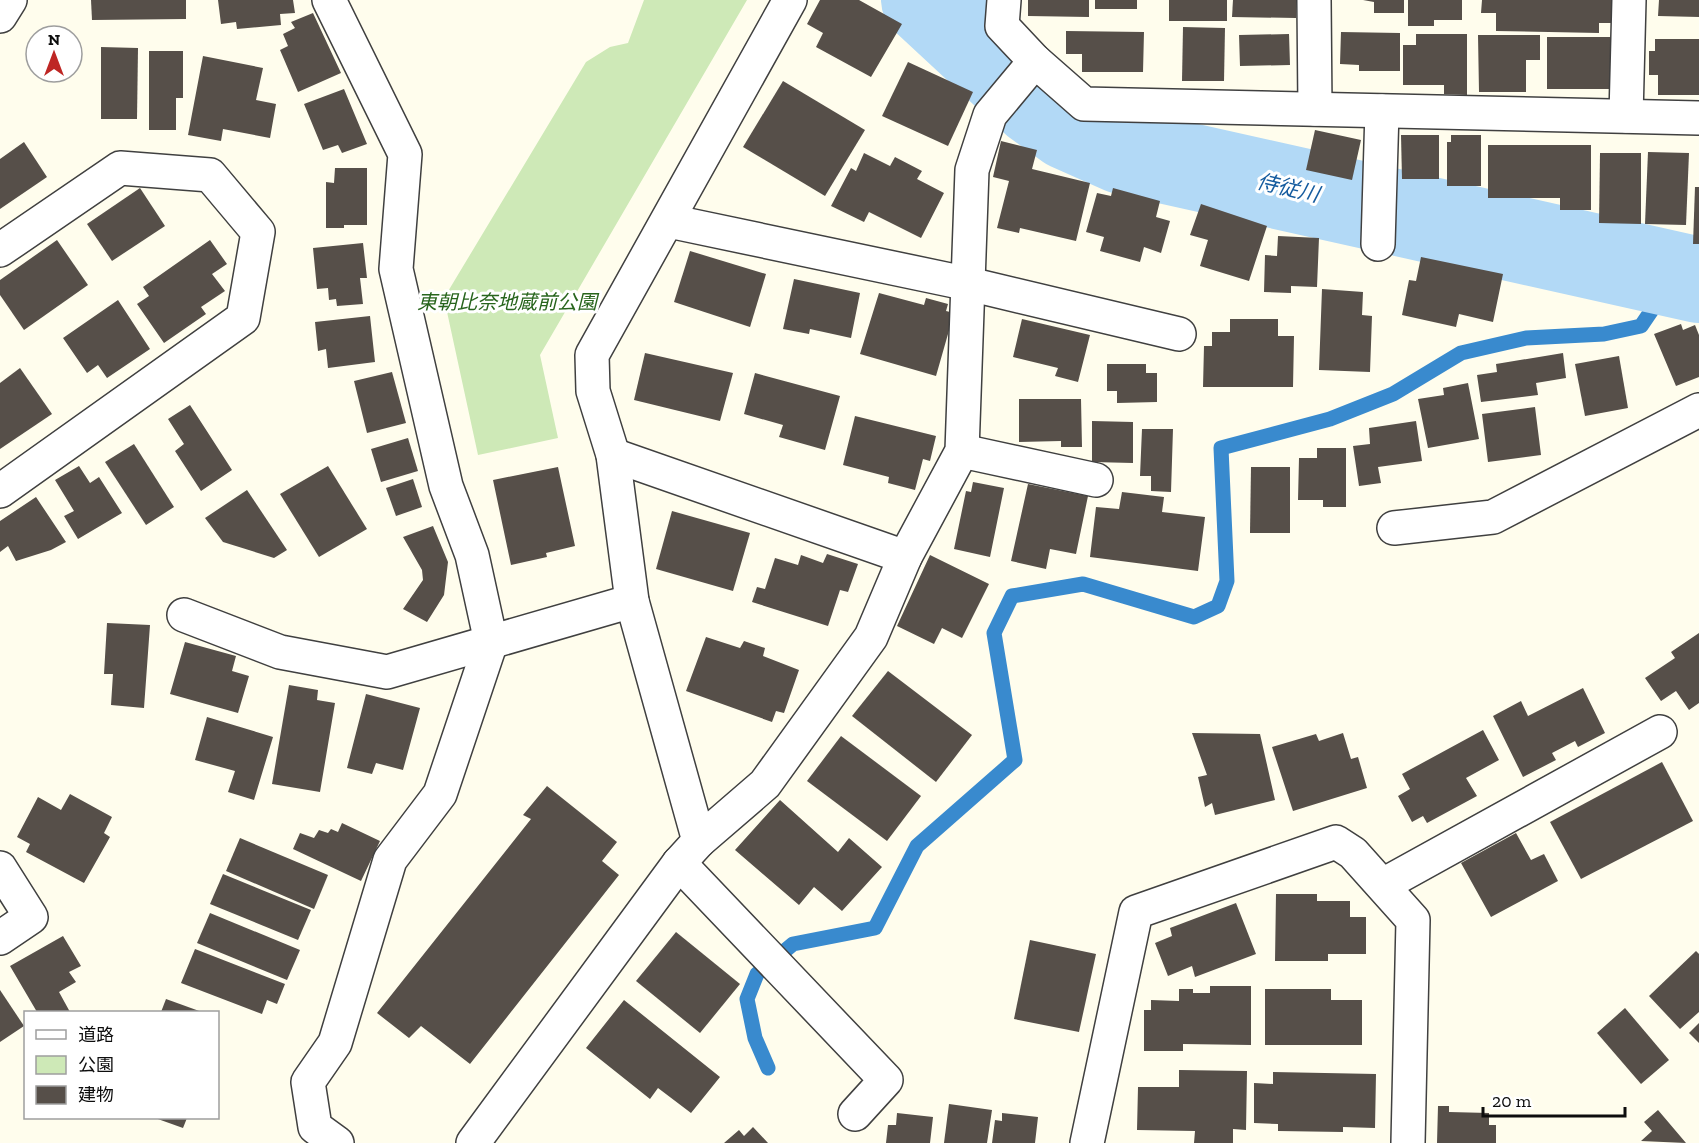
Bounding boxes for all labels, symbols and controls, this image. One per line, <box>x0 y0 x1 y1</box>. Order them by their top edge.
north arrow <box>24 24 84 84</box>
text: N <box>48 30 60 49</box>
water label: 侍従川 <box>1255 168 1324 207</box>
park label: 東朝比奈地蔵前公園 <box>417 290 600 314</box>
legend <box>24 1011 219 1119</box>
text: 道路 <box>78 1024 114 1046</box>
text: 公園 <box>78 1054 114 1076</box>
scale bar <box>1483 1080 1626 1118</box>
text: 建物 <box>78 1084 114 1106</box>
text: 20 m <box>1492 1090 1532 1112</box>

